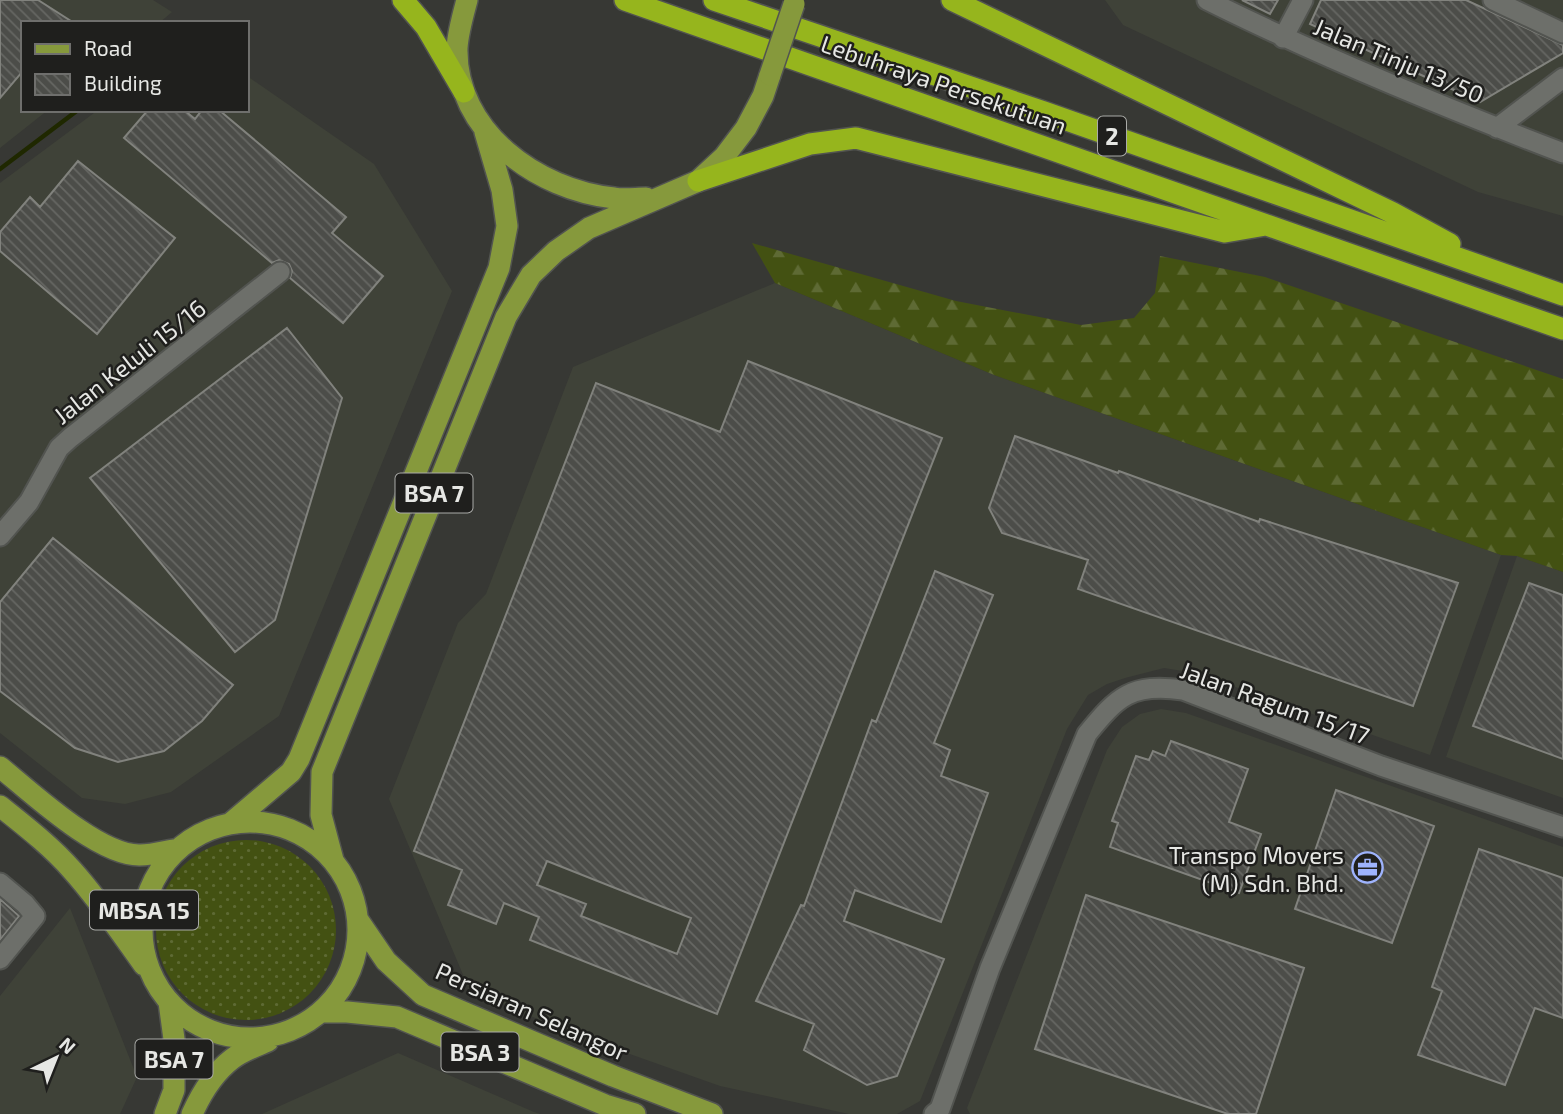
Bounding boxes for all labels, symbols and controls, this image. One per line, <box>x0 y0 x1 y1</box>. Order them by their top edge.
street label: Jalan Tinju 13/50 <box>1310 11 1488 109</box>
legend <box>21 21 248 112</box>
street label: Lebuhraya Persekutuan <box>817 28 1071 140</box>
text: Road <box>84 35 132 60</box>
text: Building <box>84 70 162 95</box>
road number: 2 <box>1098 116 1126 155</box>
street label: Jalan Keluli 15/16 <box>47 293 211 429</box>
road number: BSA 7 <box>396 474 472 512</box>
street label: Jalan Ragum 15/17 <box>1177 654 1373 750</box>
place label: Transpo Movers (M) Sdn. Bhd. <box>1169 840 1344 897</box>
office icon: Transpo Movers (M) Sdn. Bhd. <box>1350 851 1384 885</box>
road number: MBSA 15 <box>90 890 198 930</box>
street label: Persiaran Selangor <box>432 956 633 1067</box>
north arrow <box>21 1023 91 1093</box>
text: N <box>55 1032 81 1058</box>
road number: BSA 3 <box>442 1032 518 1072</box>
road number: BSA 7 <box>136 1040 212 1078</box>

